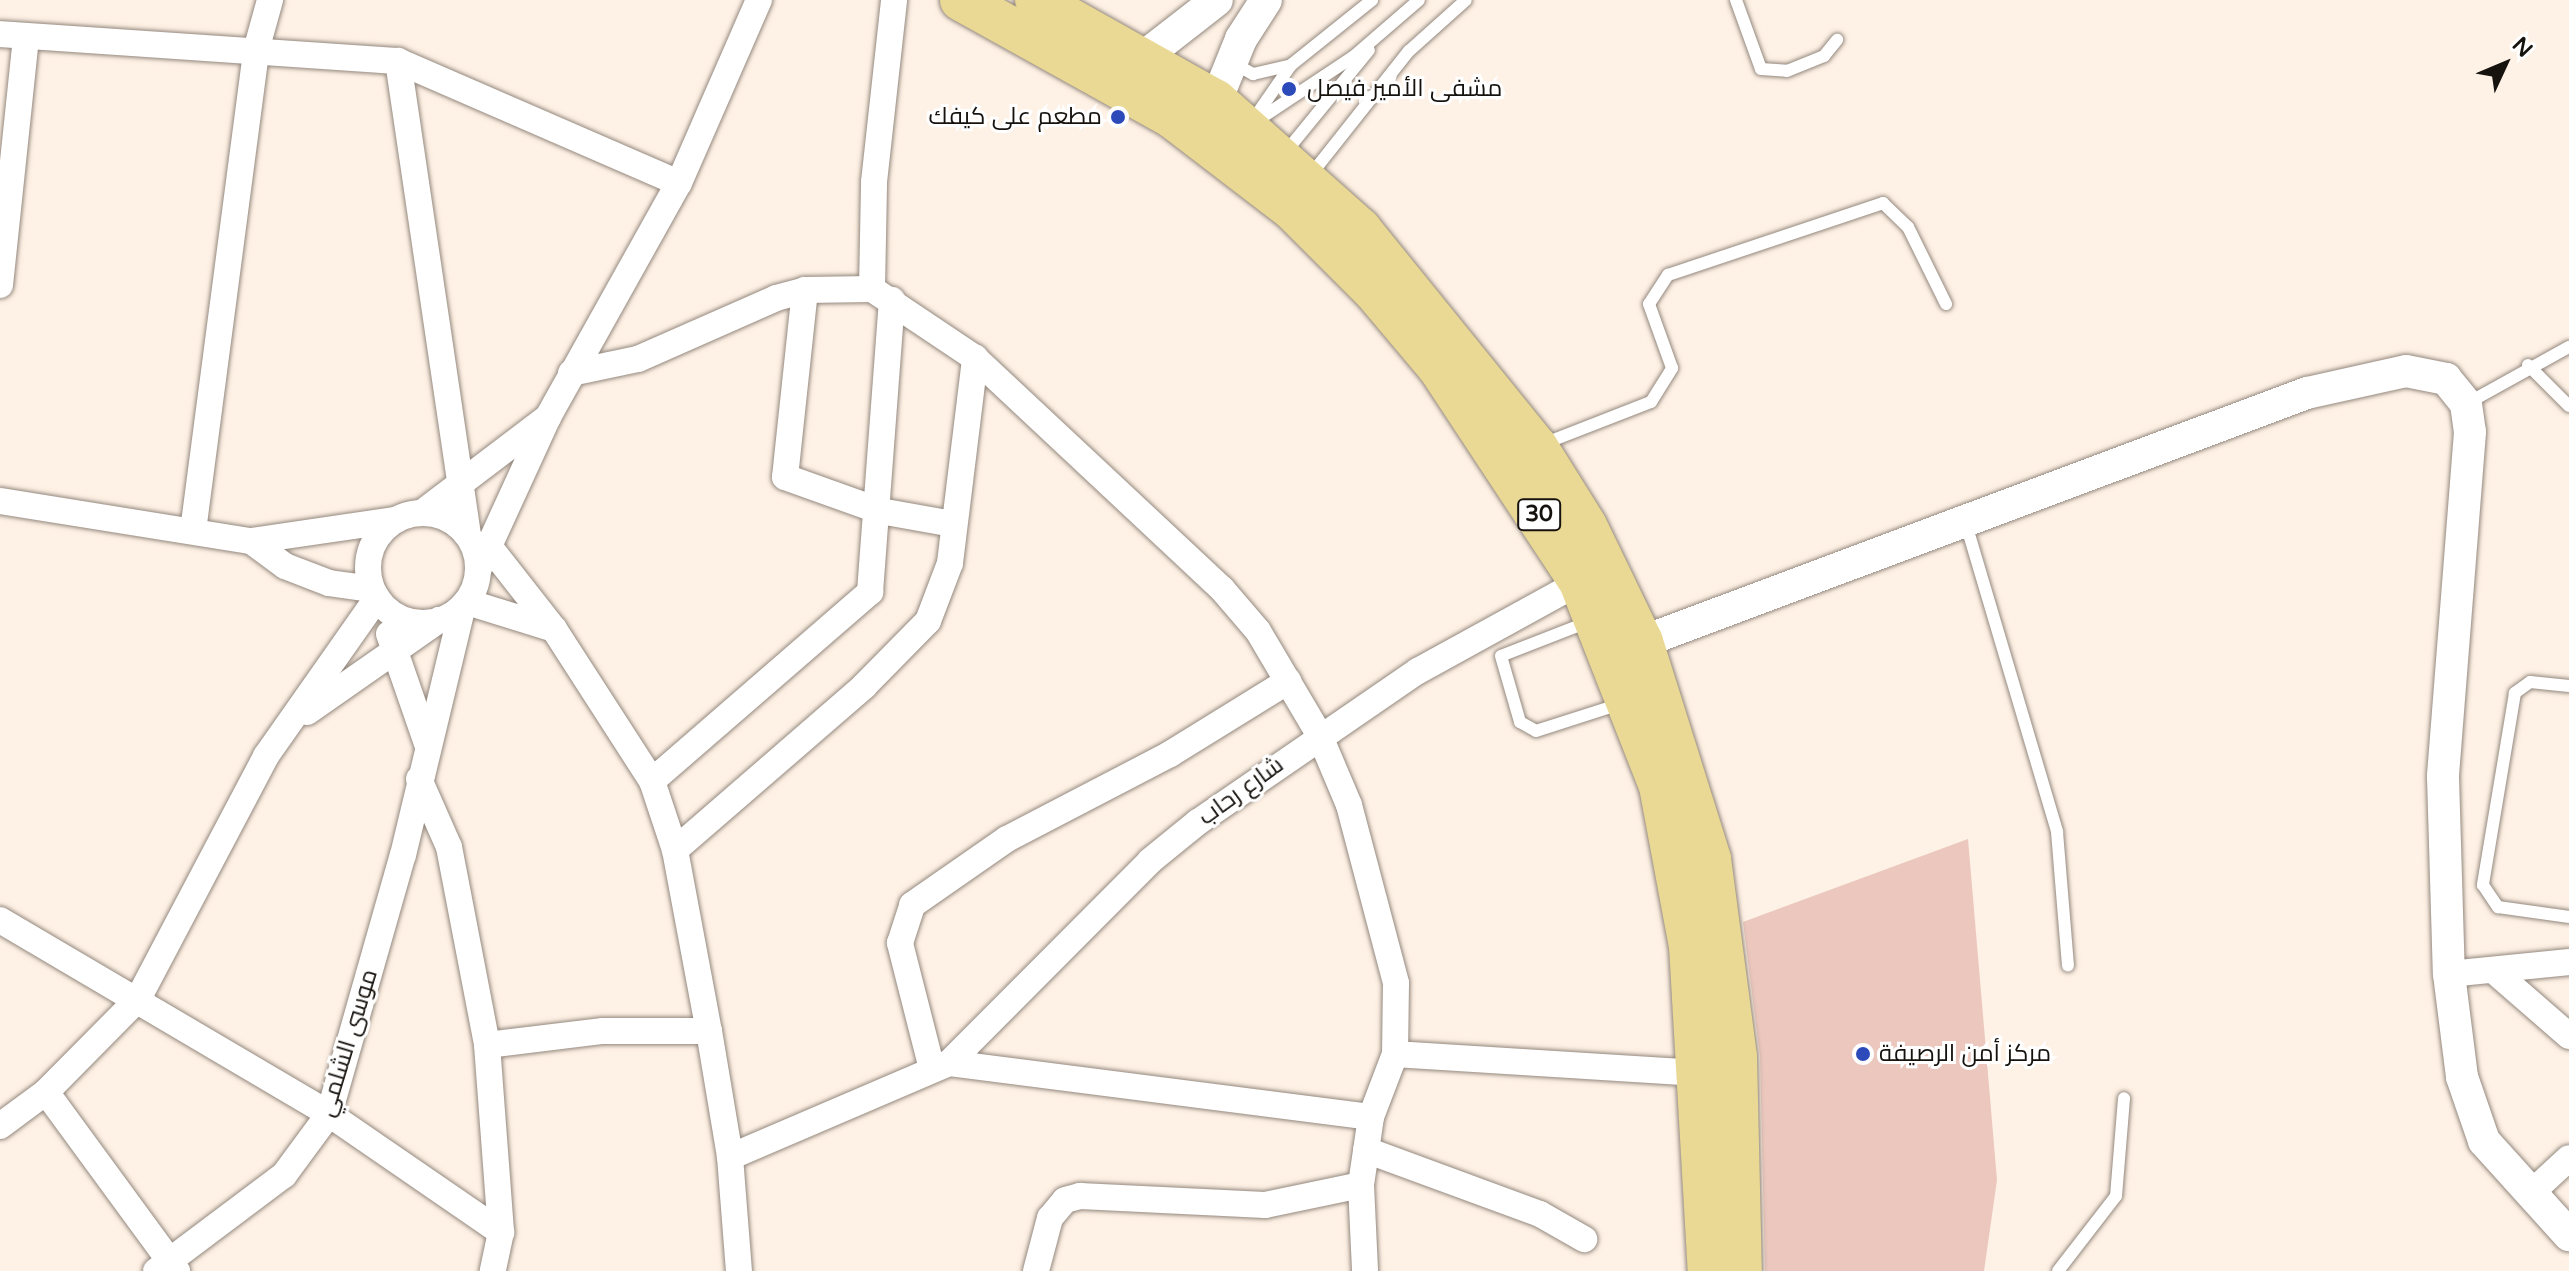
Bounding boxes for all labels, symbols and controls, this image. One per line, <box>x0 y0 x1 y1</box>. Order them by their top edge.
north arrow <box>2465 24 2545 104</box>
text: N <box>2507 32 2538 63</box>
place label: مشفى الأمير فيصل <box>1307 75 1503 103</box>
marker: مشفى الأمير فيصل <box>1278 78 1300 100</box>
place label: مطعم على كيفك <box>929 103 1102 131</box>
marker: مطعم على كيفك <box>1109 108 1127 126</box>
road number: 30 <box>1517 497 1561 533</box>
street label: شارع رحاب <box>1193 750 1289 832</box>
street label: موسى الشلمي <box>312 966 384 1120</box>
place label: مركز أمن الرصيفة <box>1879 1040 2051 1068</box>
marker: مركز أمن الرصيفة <box>1854 1045 1872 1063</box>

